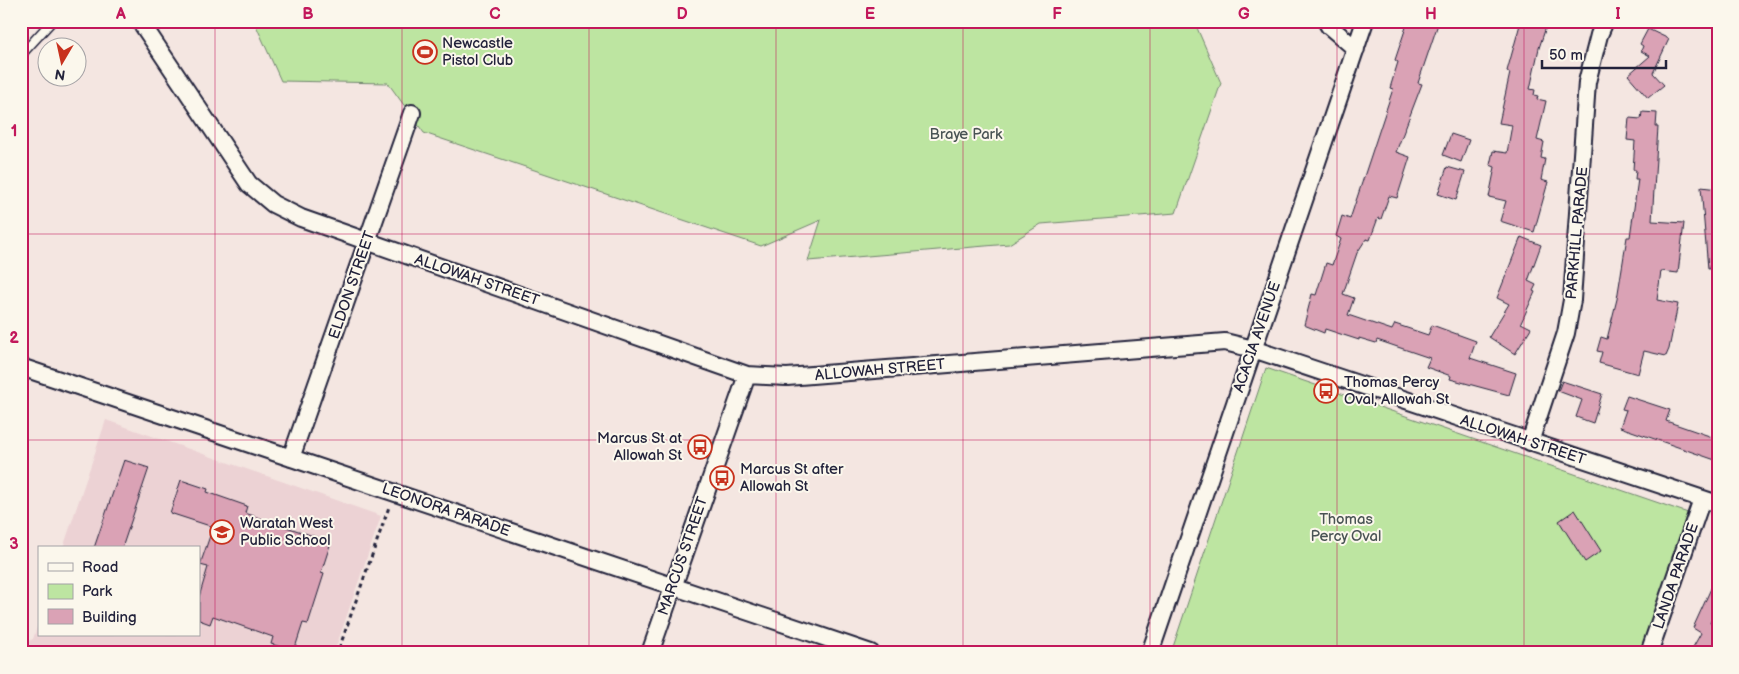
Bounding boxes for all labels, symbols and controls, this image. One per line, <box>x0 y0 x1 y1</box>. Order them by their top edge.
text: A <box>115 5 126 24</box>
text: B <box>302 5 314 24</box>
text: C <box>489 5 501 24</box>
text: D <box>676 5 688 24</box>
text: E <box>865 5 875 24</box>
text: F <box>1052 5 1062 24</box>
text: G <box>1238 5 1250 24</box>
text: H <box>1425 5 1437 24</box>
text: I <box>1615 5 1621 24</box>
place label: Newcastle Pistol Club <box>442 34 514 70</box>
north arrow <box>38 38 88 88</box>
scale bar <box>1542 38 1665 70</box>
sports icon: Newcastle Pistol Club <box>412 39 438 65</box>
text: 50 m <box>1549 46 1583 65</box>
text: N <box>54 65 67 84</box>
text: 1 <box>11 122 17 141</box>
park label: Braye Park <box>930 125 1003 144</box>
street label: PARKHILL PARADE <box>1562 166 1592 300</box>
street label: ELDON STREET <box>325 228 379 342</box>
street label: ALLOWAH STREET <box>412 250 542 310</box>
street label: ACACIA AVENUE <box>1229 279 1285 395</box>
text: 2 <box>9 329 19 348</box>
street label: ALLOWAH STREET <box>814 355 946 385</box>
place label: Thomas Percy Oval, Allowah St <box>1344 373 1450 409</box>
bus stop icon: Thomas Percy Oval, Allowah St <box>1313 378 1339 404</box>
street label: ALLOWAH STREET <box>1458 411 1588 469</box>
place label: Marcus St at Allowah St <box>597 429 682 465</box>
bus stop icon: Marcus St at Allowah St <box>687 434 713 460</box>
place label: Marcus St after Allowah St <box>740 460 844 496</box>
bus stop icon: Marcus St after Allowah St <box>709 465 735 491</box>
street label: LEONORA PARADE <box>379 479 513 541</box>
street label: MARCUS STREET <box>654 494 712 618</box>
park label: Thomas Percy Oval <box>1311 510 1381 546</box>
place label: Waratah West Public School <box>240 514 333 550</box>
school or university icon: Waratah West Public School <box>209 519 235 545</box>
street label: LANDA PARADE <box>1649 520 1703 632</box>
text: 3 <box>9 535 19 554</box>
legend <box>38 546 200 636</box>
text: Road <box>82 558 118 577</box>
text: Park <box>82 582 113 601</box>
text: Building <box>82 608 137 627</box>

